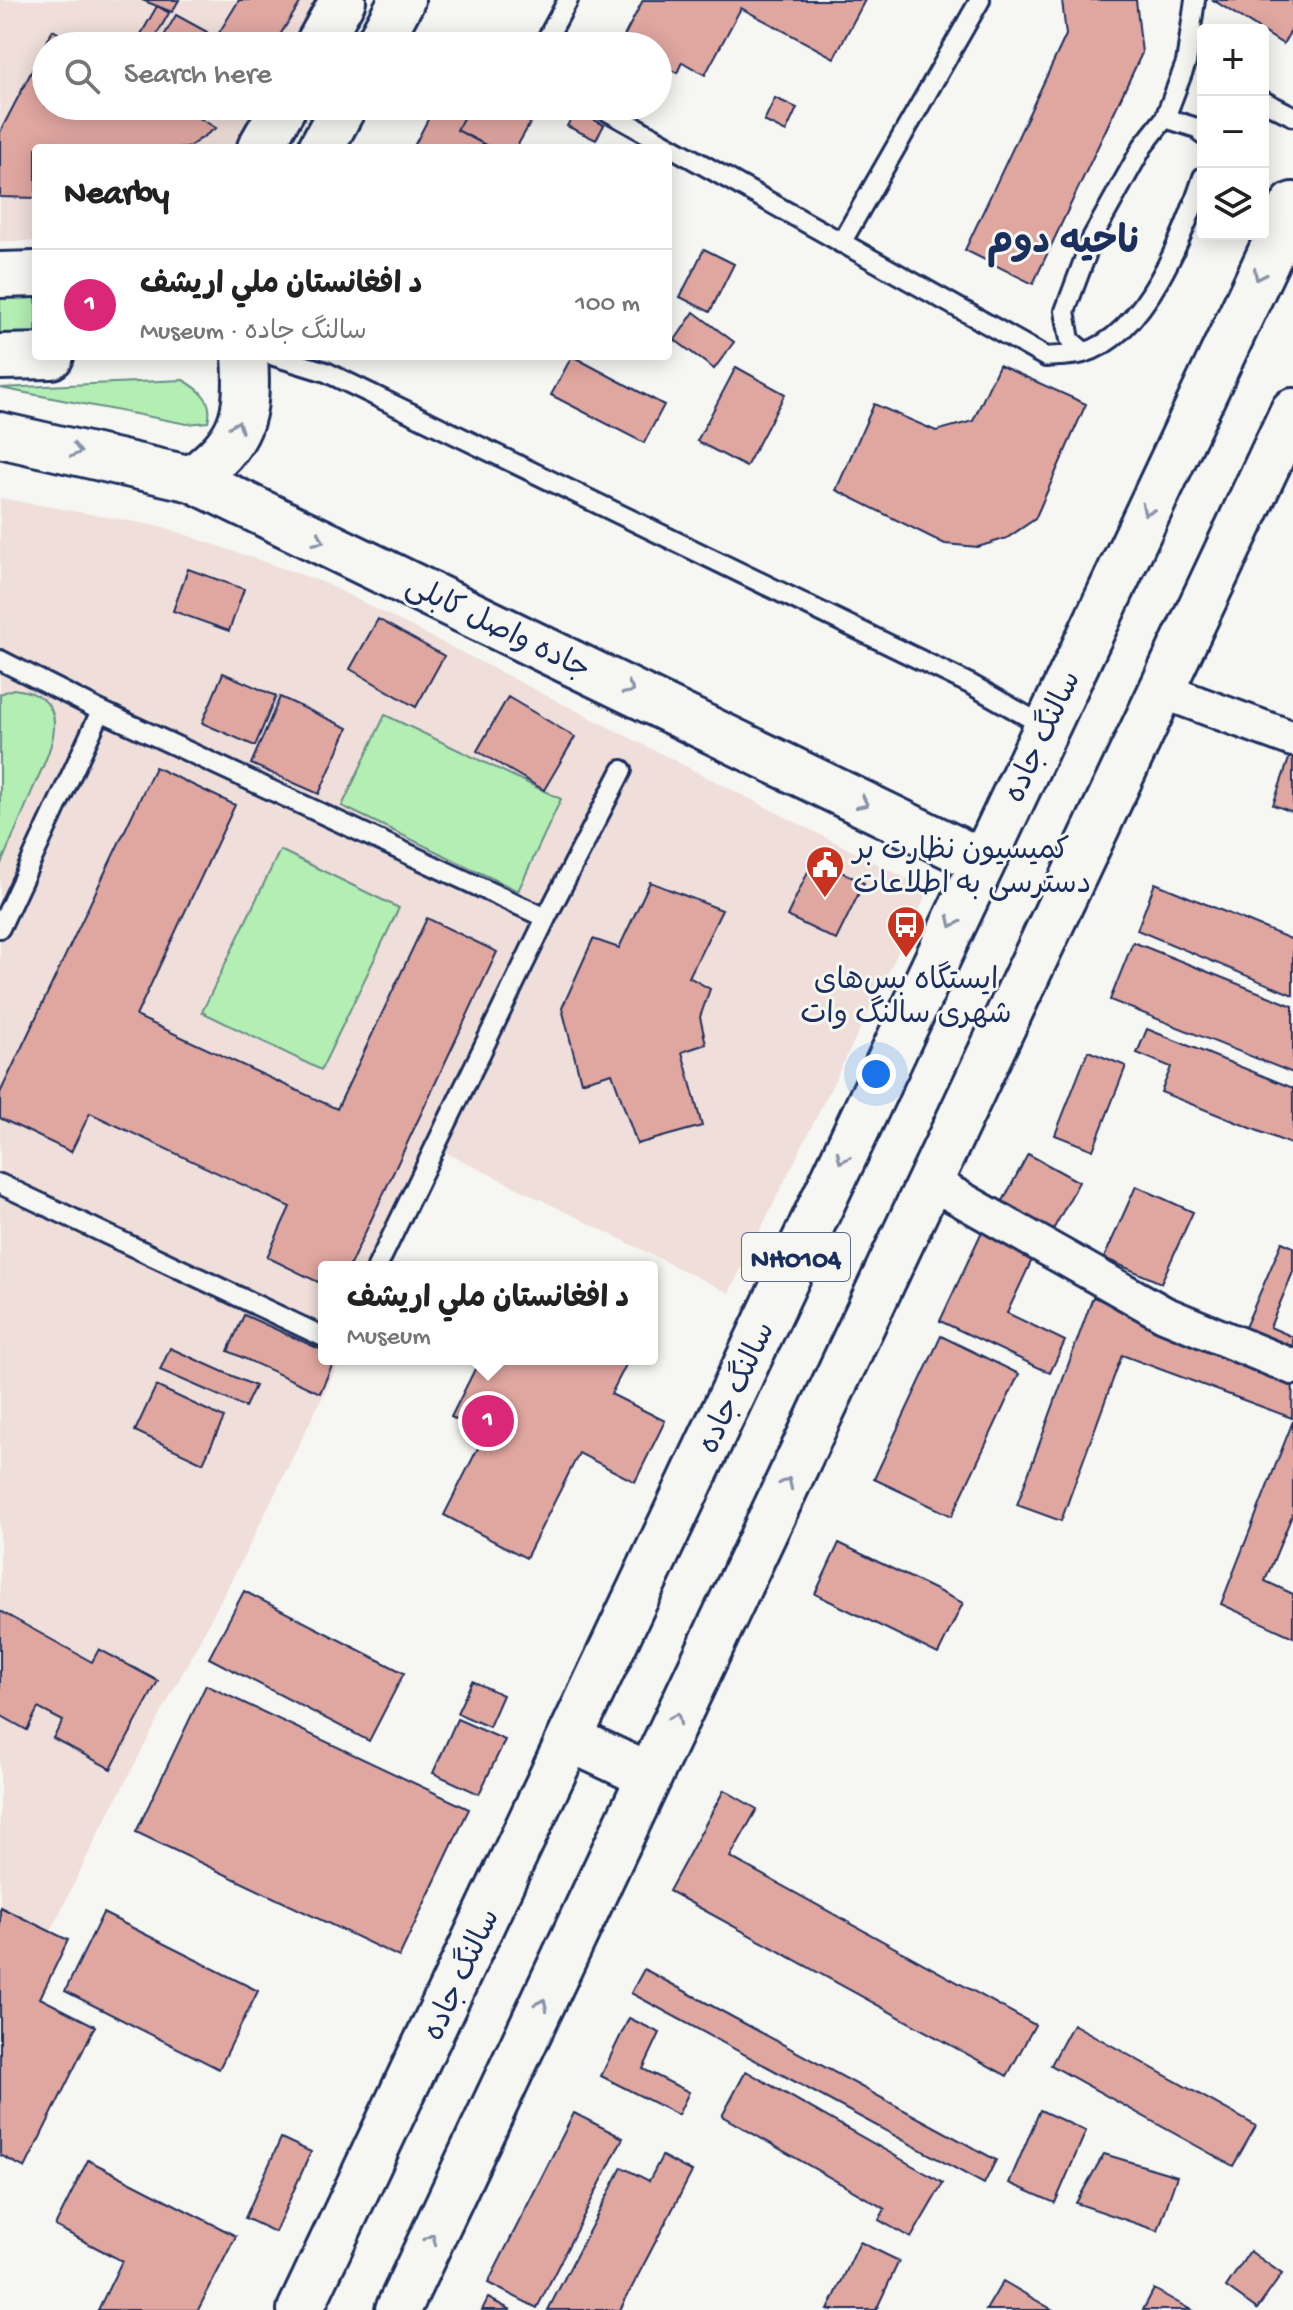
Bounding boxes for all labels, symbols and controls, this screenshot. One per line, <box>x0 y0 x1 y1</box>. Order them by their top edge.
map controls <box>1197 24 1269 240</box>
button: + <box>1197 24 1269 96</box>
search box <box>32 32 672 120</box>
icon: search <box>60 54 104 98</box>
text: Search here <box>124 59 272 94</box>
button: − <box>1197 96 1269 168</box>
button: layers <box>1197 168 1269 240</box>
text: Nearby <box>64 176 169 216</box>
district label: ناحیه دوم <box>987 222 1139 268</box>
one-way arrow <box>1253 267 1269 282</box>
text: د افغانستان ملي اریشف <box>140 269 422 304</box>
text: 1 <box>85 290 95 321</box>
text: 100 m <box>575 290 640 321</box>
text: Museum · سالنگ جاده <box>140 318 367 349</box>
one-way arrow <box>227 420 244 434</box>
one-way arrow <box>69 442 83 459</box>
one-way arrow <box>1141 502 1157 516</box>
one-way arrow <box>311 530 326 546</box>
street label: جاده واصل کابلی <box>399 570 595 690</box>
street label: سالنگ جاده <box>996 665 1091 809</box>
one-way arrow <box>621 679 636 695</box>
one-way arrow <box>855 793 870 808</box>
place label: کمیسیون نظارت بر دسترسی به اطلاعات <box>850 835 1091 904</box>
public building icon: کمیسیون نظارت بر دسترسی به اطلاعات <box>804 844 846 899</box>
bus stop icon: ایستگاه بس‌های شهری سالنگ وات <box>885 904 927 959</box>
one-way arrow <box>947 914 963 929</box>
place label: ایستگاه بس‌های شهری سالنگ وات <box>800 961 1012 1034</box>
your location <box>856 1054 896 1094</box>
one-way arrow <box>836 1149 852 1164</box>
road number: NH0104 <box>742 1233 850 1281</box>
popup <box>318 1261 658 1365</box>
text: د افغانستان ملي اریشف <box>347 1283 629 1318</box>
street label: سالنگ جاده <box>690 1316 785 1460</box>
text: Museum <box>347 1323 431 1354</box>
pin: 1 <box>462 1391 514 1451</box>
one-way arrow <box>777 1477 793 1491</box>
one-way arrow <box>666 1712 682 1727</box>
street label: سالنگ جاده <box>415 1903 510 2047</box>
one-way arrow <box>532 1998 548 2012</box>
one-way arrow <box>421 2233 437 2248</box>

